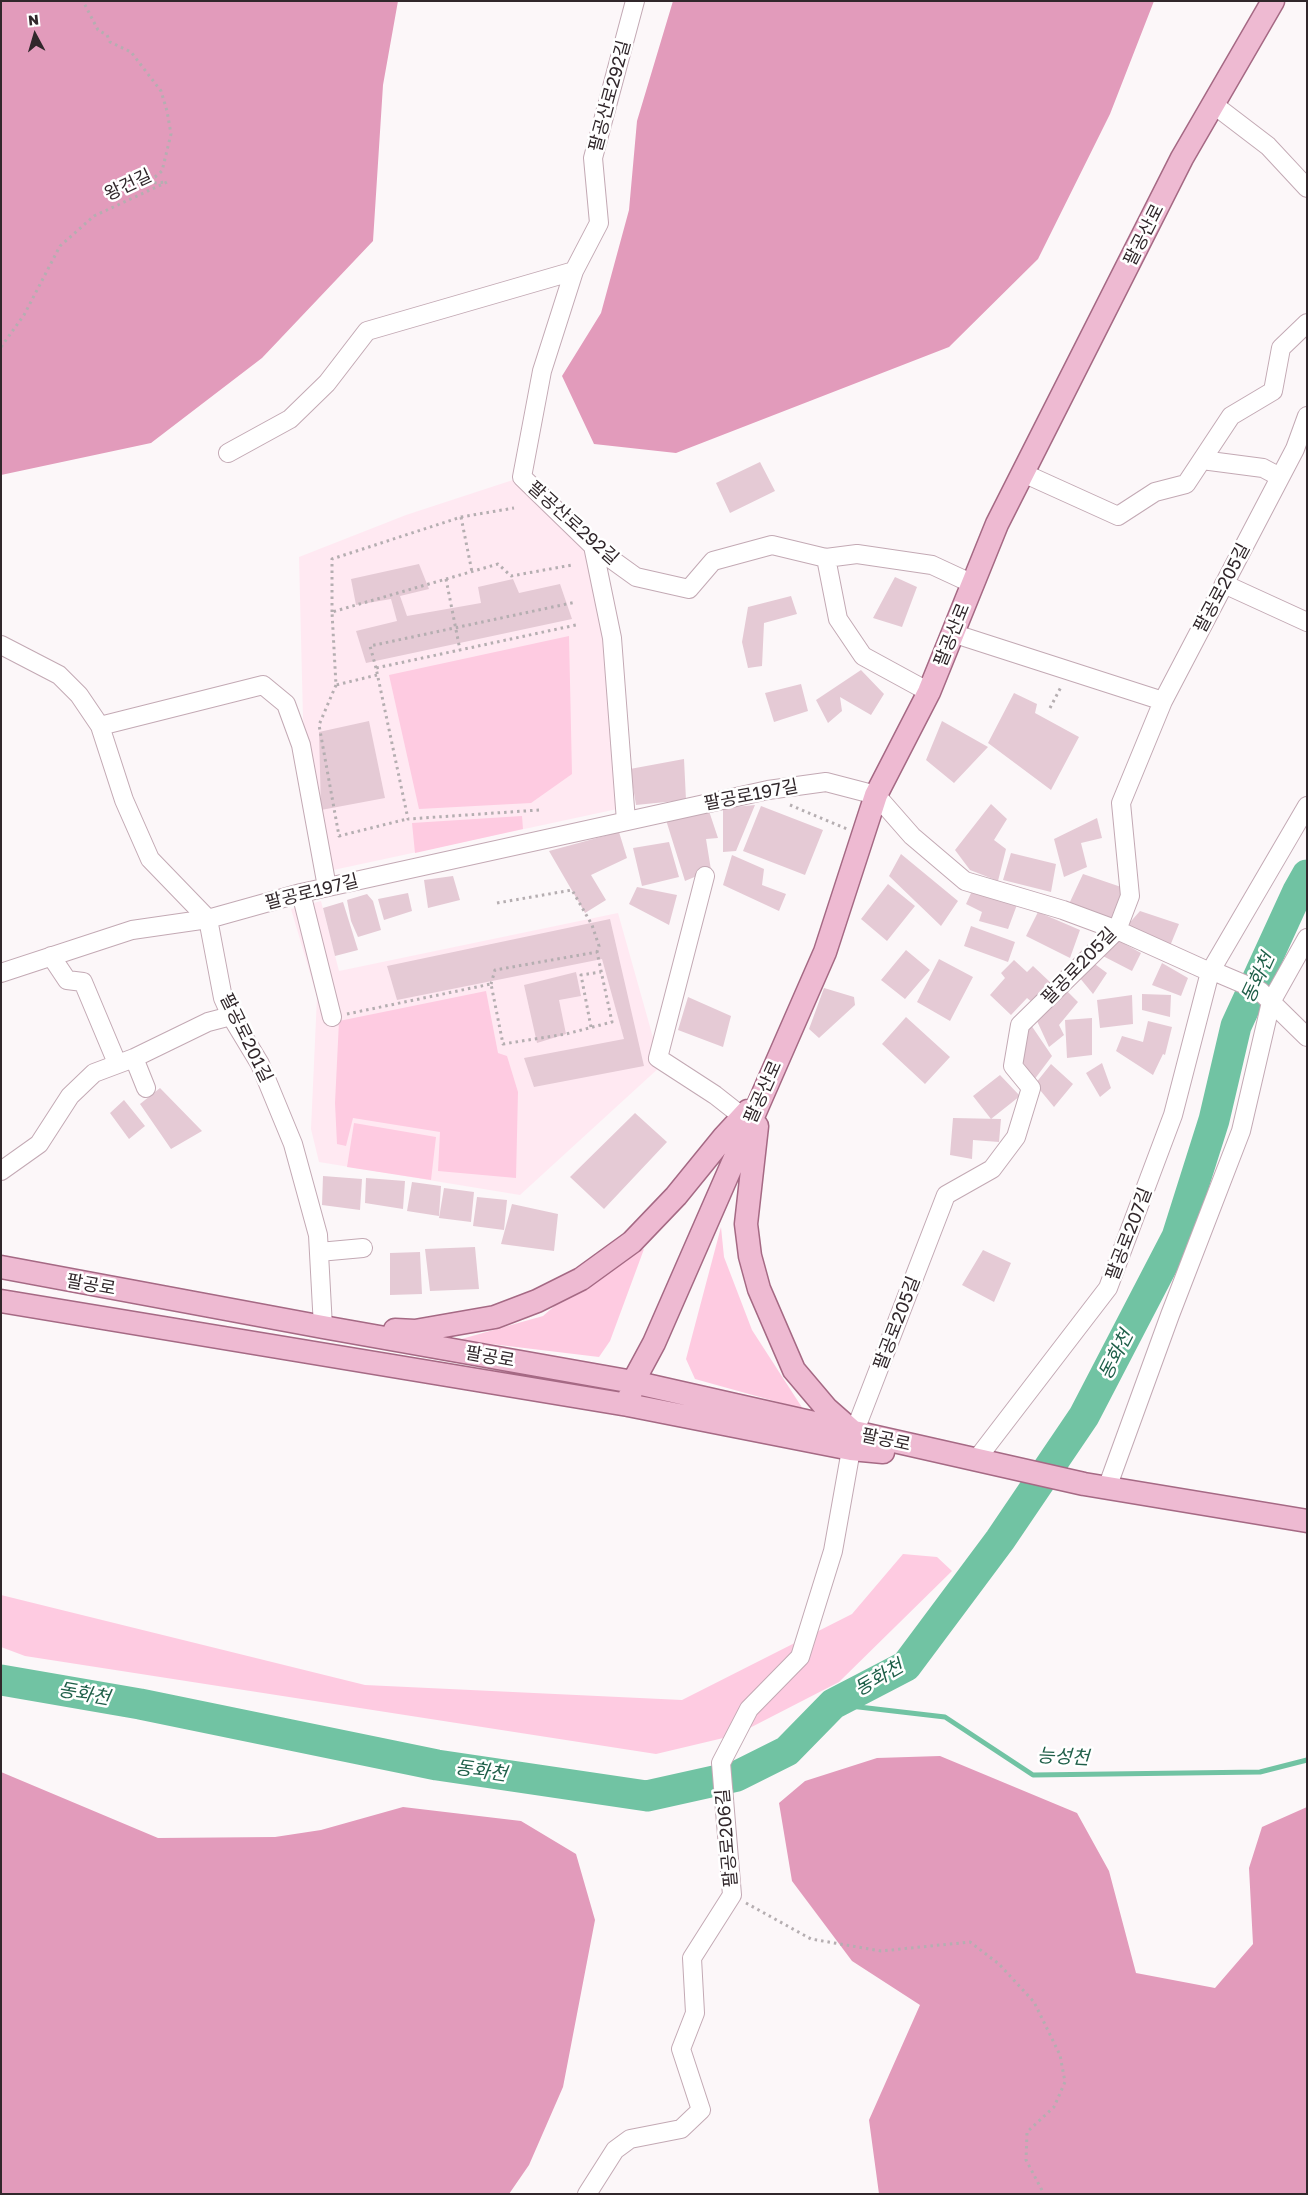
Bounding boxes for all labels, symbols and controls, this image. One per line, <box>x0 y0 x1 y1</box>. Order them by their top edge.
north arrow <box>10 10 60 60</box>
text: N <box>27 11 40 29</box>
street label: 팔공산로292길 <box>585 38 635 154</box>
street label: 왕건길 <box>101 165 155 205</box>
street label: 팔공산로 <box>1119 201 1169 269</box>
street label: 팔공산로292길 <box>523 477 623 569</box>
street label: 팔공로205길 <box>1189 540 1255 636</box>
street label: 팔공산로 <box>930 600 974 670</box>
street label: 팔공로197길 <box>702 775 800 815</box>
street label: 팔공로197길 <box>263 870 361 914</box>
street label: 팔공로205길 <box>1037 923 1121 1009</box>
water label: 동화천 <box>1237 949 1279 1007</box>
street label: 팔공로201길 <box>215 990 277 1086</box>
street label: 팔공산로 <box>740 1057 786 1127</box>
street label: 팔공로207길 <box>1101 1185 1157 1283</box>
street label: 팔공로 <box>65 1270 117 1300</box>
street label: 팔공로205길 <box>869 1273 925 1373</box>
water label: 동화천 <box>1094 1326 1138 1384</box>
street label: 팔공로 <box>464 1342 516 1372</box>
street label: 팔공로 <box>859 1424 913 1456</box>
water label: 동화천 <box>851 1655 907 1701</box>
water label: 동화천 <box>56 1678 112 1710</box>
water label: 능성천 <box>1036 1744 1090 1770</box>
water label: 동화천 <box>453 1756 509 1786</box>
street label: 팔공로206길 <box>712 1788 742 1888</box>

